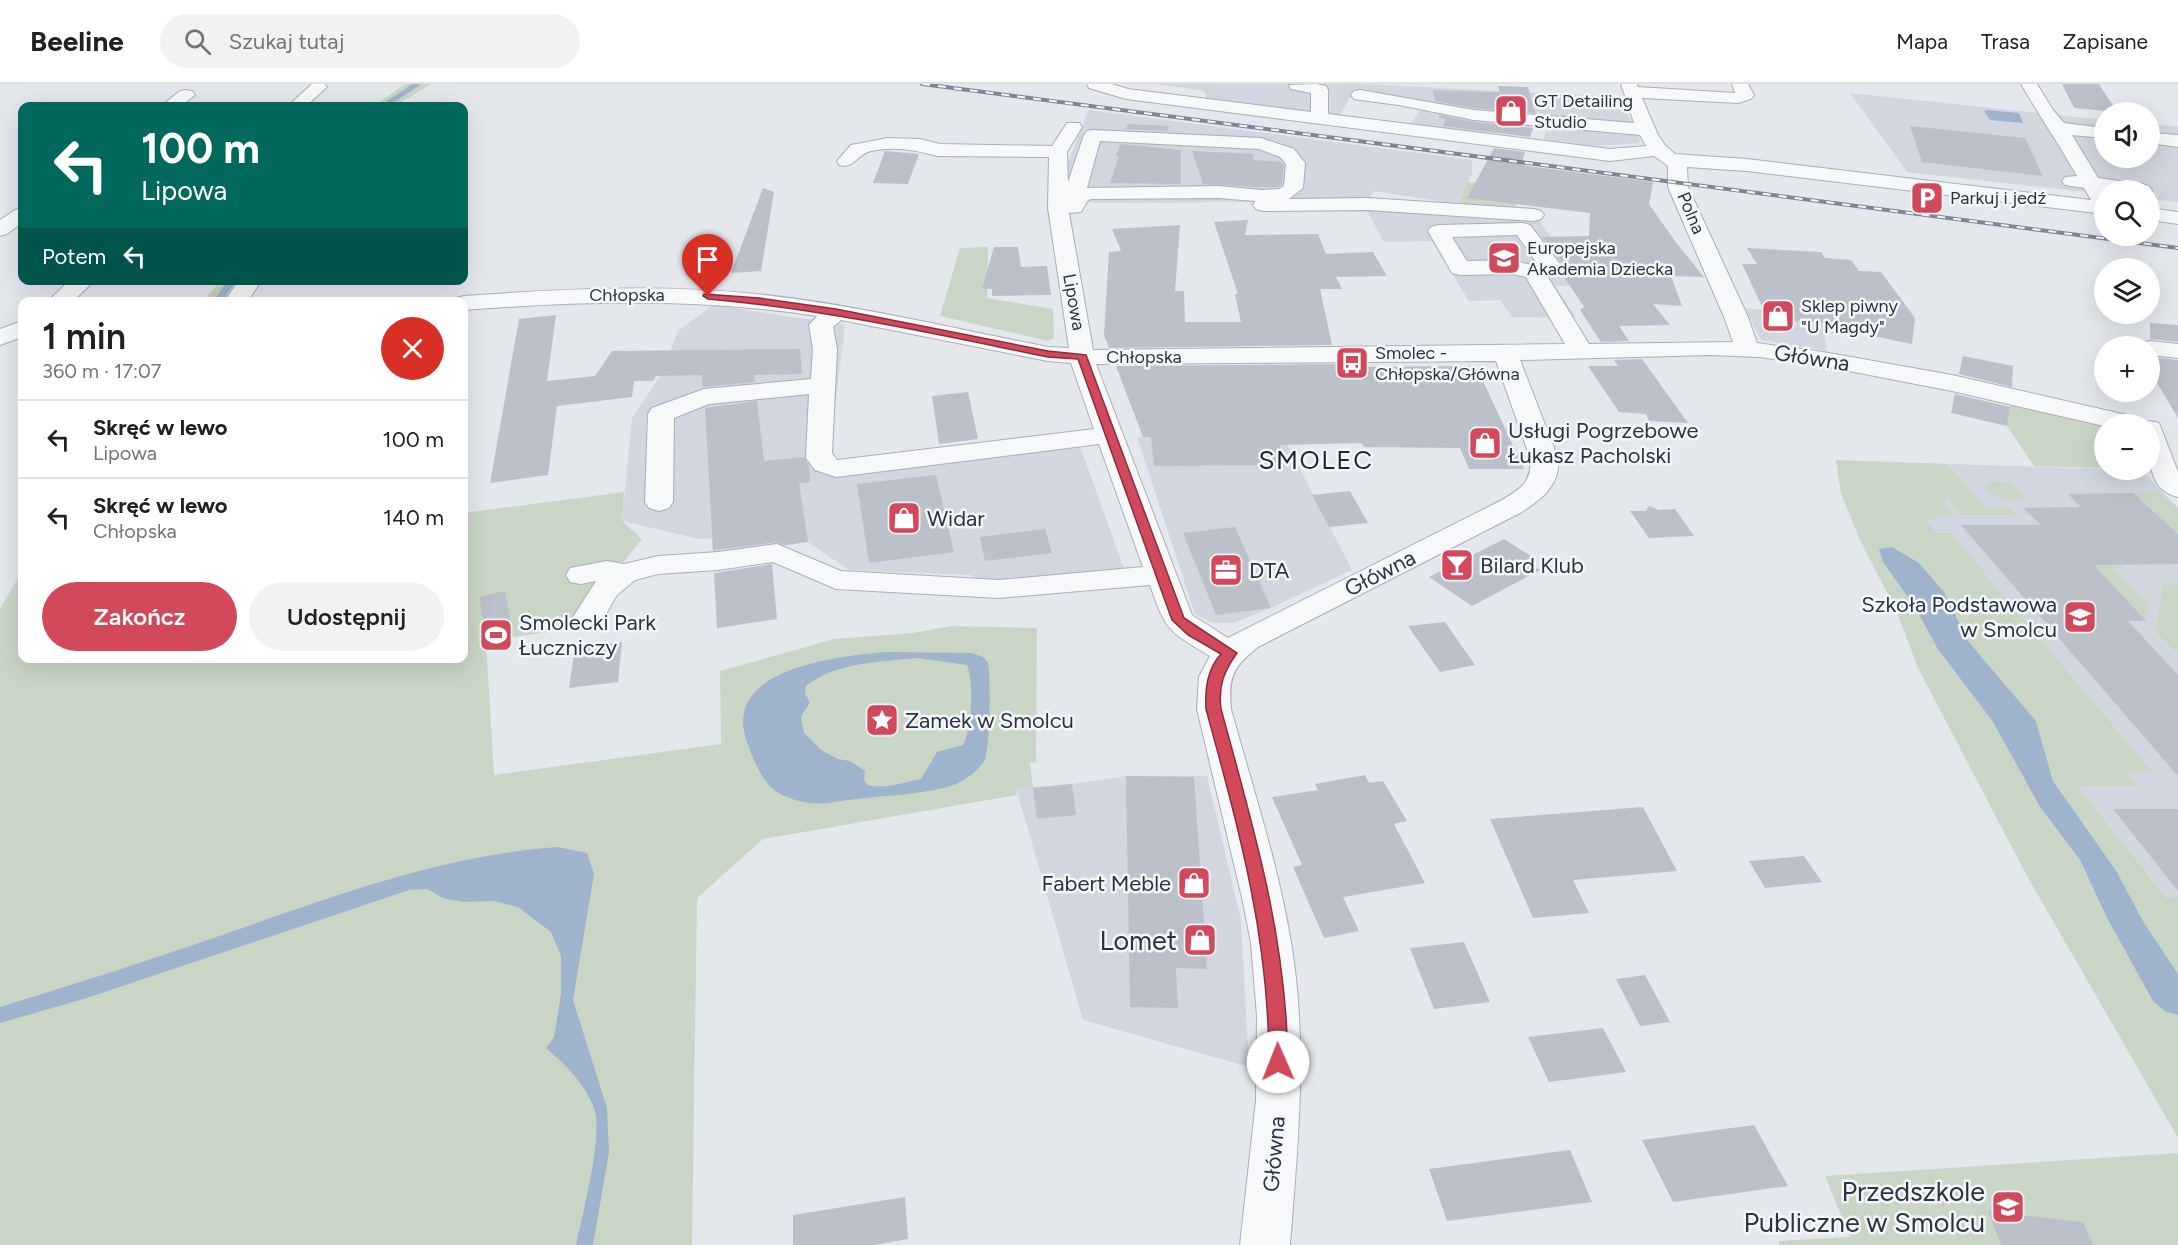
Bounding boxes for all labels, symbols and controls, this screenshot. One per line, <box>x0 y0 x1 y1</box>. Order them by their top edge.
search box <box>160 14 580 68</box>
text: Beeline <box>30 24 124 58</box>
icon: search <box>181 25 214 58</box>
text: Szukaj tutaj <box>229 28 344 55</box>
text: Mapa <box>1896 29 1948 54</box>
text: Trasa <box>1981 29 2030 54</box>
text: Zapisane <box>2063 29 2148 54</box>
place label: GT Detailing Studio <box>1534 90 1633 133</box>
shop icon: GT Detailing Studio <box>1493 93 1529 129</box>
map controls <box>2094 102 2160 480</box>
button: sound <box>2094 102 2160 168</box>
text: 100 m <box>141 123 260 174</box>
icon: left <box>42 126 120 204</box>
text: Lipowa <box>141 174 227 207</box>
parking icon: Parkuj i jedź <box>1909 180 1945 216</box>
button: search <box>2094 180 2160 246</box>
place label: Parkuj i jedź <box>1950 187 2046 209</box>
street label: Polna <box>1672 189 1710 237</box>
pin <box>682 234 733 296</box>
place label: Europejska Akademia Dziecka <box>1527 237 1673 280</box>
icon: left <box>118 240 151 273</box>
school or university icon: Europejska Akademia Dziecka <box>1486 240 1522 276</box>
text: Potem <box>42 243 106 270</box>
icon: arrive <box>691 243 724 276</box>
button: layers <box>2094 258 2160 324</box>
street label: Lipowa <box>1058 272 1090 332</box>
street label: Chłopska <box>589 284 665 306</box>
place label: Sklep piwny "U Magdy" <box>1801 295 1898 338</box>
shop icon: Sklep piwny "U Magdy" <box>1760 298 1796 334</box>
text: 1 min <box>42 315 126 358</box>
button: close <box>381 317 444 380</box>
button: + <box>2094 336 2160 402</box>
street label: Główna <box>1772 339 1852 377</box>
place label: Smolec - Chłopska/Główna <box>1375 342 1520 385</box>
bus stop icon: Smolec - Chłopska/Główna <box>1334 345 1370 381</box>
street label: Chłopska <box>1106 346 1182 368</box>
text: 360 m · 17:07 <box>42 359 162 383</box>
text: Skręć w lewo <box>93 414 228 441</box>
button: − <box>2094 414 2160 480</box>
place label: Usługi Pogrzebowe Łukasz Pacholski <box>1508 417 1699 469</box>
icon: left <box>42 423 75 456</box>
shop icon: Usługi Pogrzebowe Łukasz Pacholski <box>1467 425 1503 461</box>
text: 100 m <box>383 426 444 453</box>
text: Lipowa <box>93 441 157 465</box>
district label: SMOLEC <box>1259 444 1373 476</box>
text: Skręć w lewo <box>93 492 228 519</box>
shop icon: Widar <box>886 500 922 536</box>
icon: left <box>42 501 75 534</box>
text: 140 m <box>383 504 444 531</box>
place label: Widar <box>927 505 985 532</box>
text: Chłopska <box>93 519 177 543</box>
street label: Główna <box>1340 544 1420 602</box>
bar icon: Bilard Klub <box>1439 547 1475 583</box>
office icon: DTA <box>1208 552 1244 588</box>
place label: Bilard Klub <box>1480 552 1584 579</box>
place label: DTA <box>1249 557 1290 584</box>
button: Zakończ <box>42 582 237 651</box>
button: Udostępnij <box>249 582 444 651</box>
place label: Szkoła Podstawowa w Smolcu <box>1861 591 2057 643</box>
school or university icon: Szkoła Podstawowa w Smolcu <box>2062 599 2098 635</box>
place label: Smolecki Park Łuczniczy <box>519 609 656 661</box>
sports icon: Smolecki Park Łuczniczy <box>478 617 514 653</box>
place icon: Zamek w Smolcu <box>864 702 900 738</box>
place label: Zamek w Smolcu <box>905 707 1074 734</box>
shop icon: Fabert Meble <box>1176 865 1212 901</box>
place label: Fabert Meble <box>1042 870 1171 897</box>
shop icon: Lomet <box>1182 922 1218 958</box>
place label: Lomet <box>1099 924 1177 957</box>
position arrow <box>1246 1030 1310 1094</box>
street label: Główna <box>1257 1115 1291 1193</box>
place label: Przedszkole Publiczne w Smolcu <box>1743 1175 1985 1239</box>
school or university icon: Przedszkole Publiczne w Smolcu <box>1990 1189 2026 1225</box>

